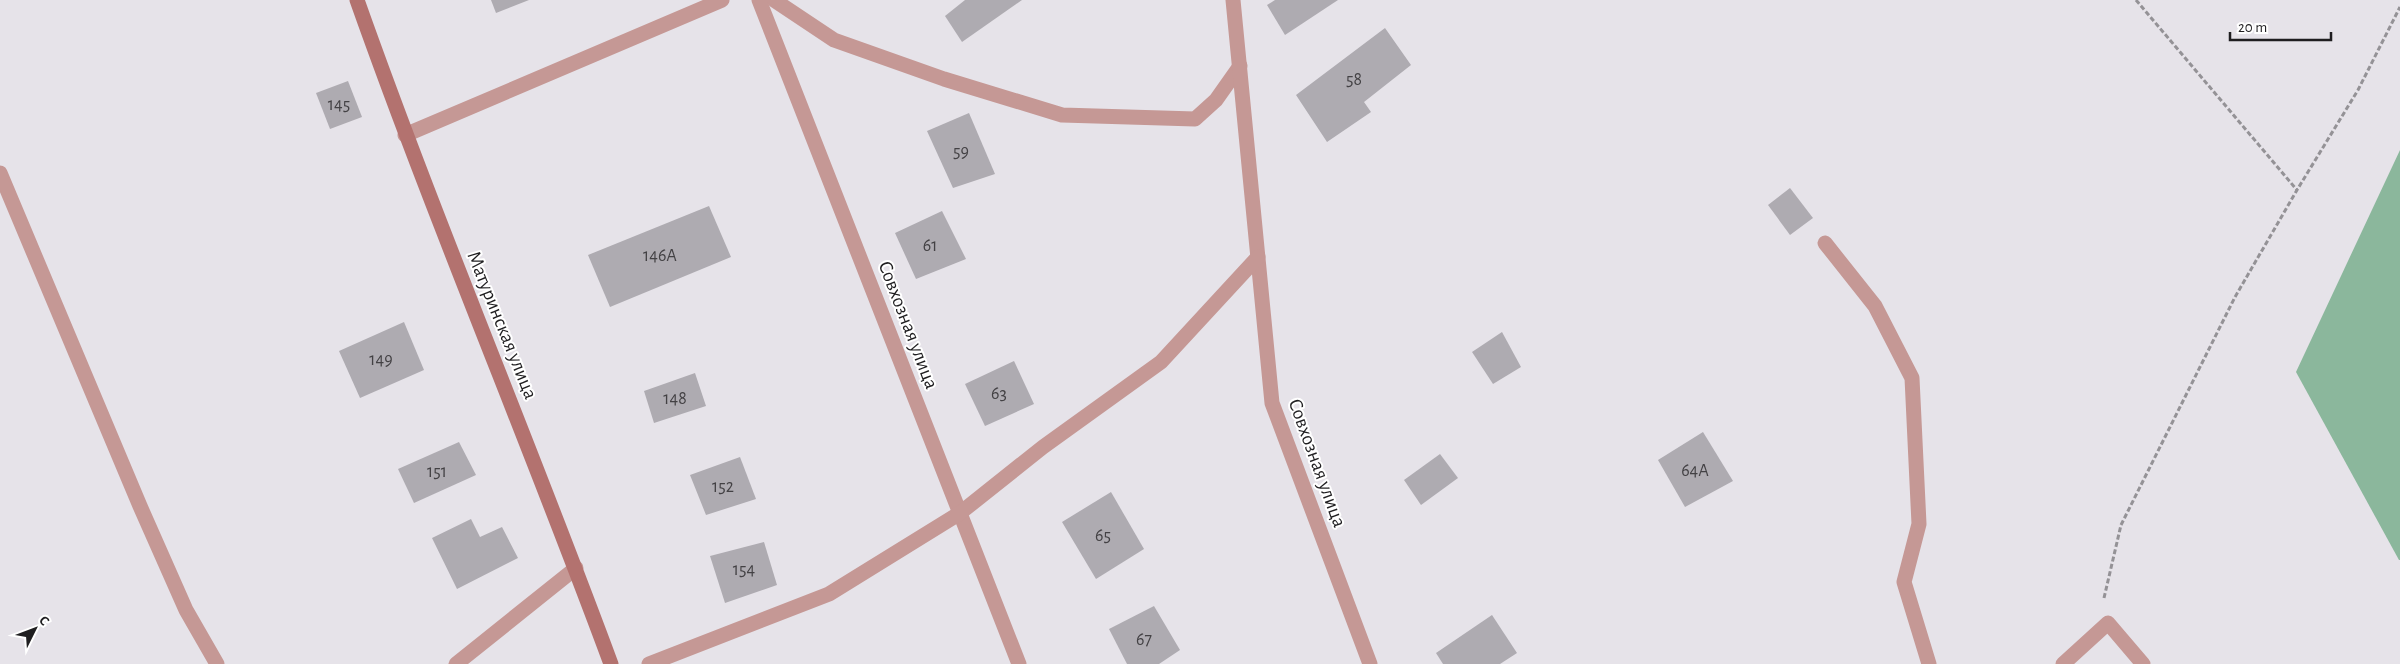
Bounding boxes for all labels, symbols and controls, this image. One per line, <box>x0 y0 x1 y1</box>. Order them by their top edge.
scale bar <box>2230 10 2331 42</box>
text: 20 m <box>2238 20 2267 35</box>
house number: 58 <box>1346 71 1362 89</box>
house number: 145 <box>328 96 350 114</box>
house number: 59 <box>953 143 969 161</box>
house number: 61 <box>923 237 937 255</box>
house number: 146А <box>643 247 677 265</box>
street label: Матуринская улица <box>463 248 541 402</box>
street label: Совхозная улица <box>874 258 942 392</box>
house number: 149 <box>369 351 393 369</box>
house number: 63 <box>991 385 1007 403</box>
house number: 148 <box>663 390 687 408</box>
street label: Совхозная улица <box>1284 396 1350 530</box>
house number: 64А <box>1681 462 1709 480</box>
house number: 151 <box>427 463 447 481</box>
house number: 152 <box>712 478 734 496</box>
house number: 65 <box>1095 527 1111 545</box>
house number: 154 <box>733 561 756 579</box>
north arrow <box>10 604 60 654</box>
text: С <box>36 613 52 629</box>
house number: 67 <box>1136 631 1152 649</box>

